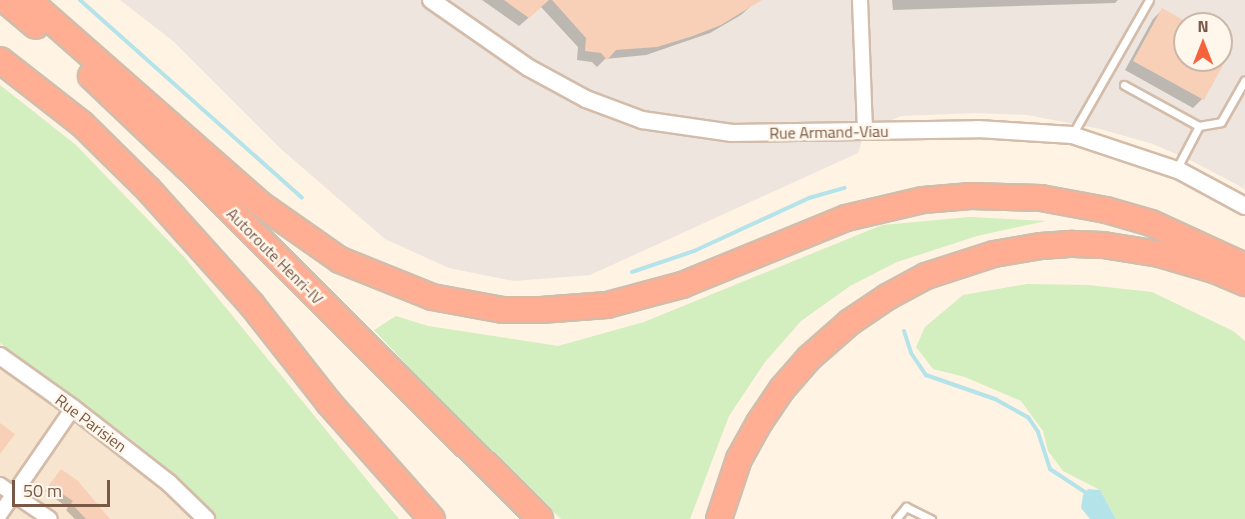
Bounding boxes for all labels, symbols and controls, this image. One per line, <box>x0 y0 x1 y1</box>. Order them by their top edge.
north arrow <box>1173 12 1233 72</box>
text: N <box>1197 14 1209 38</box>
street label: Rue Armand-Viau <box>769 121 889 143</box>
street label: Autoroute Henri-IV <box>223 204 327 308</box>
street label: Rue Parisien <box>52 390 130 456</box>
scale bar <box>15 468 112 506</box>
text: 50 m <box>23 477 62 504</box>

